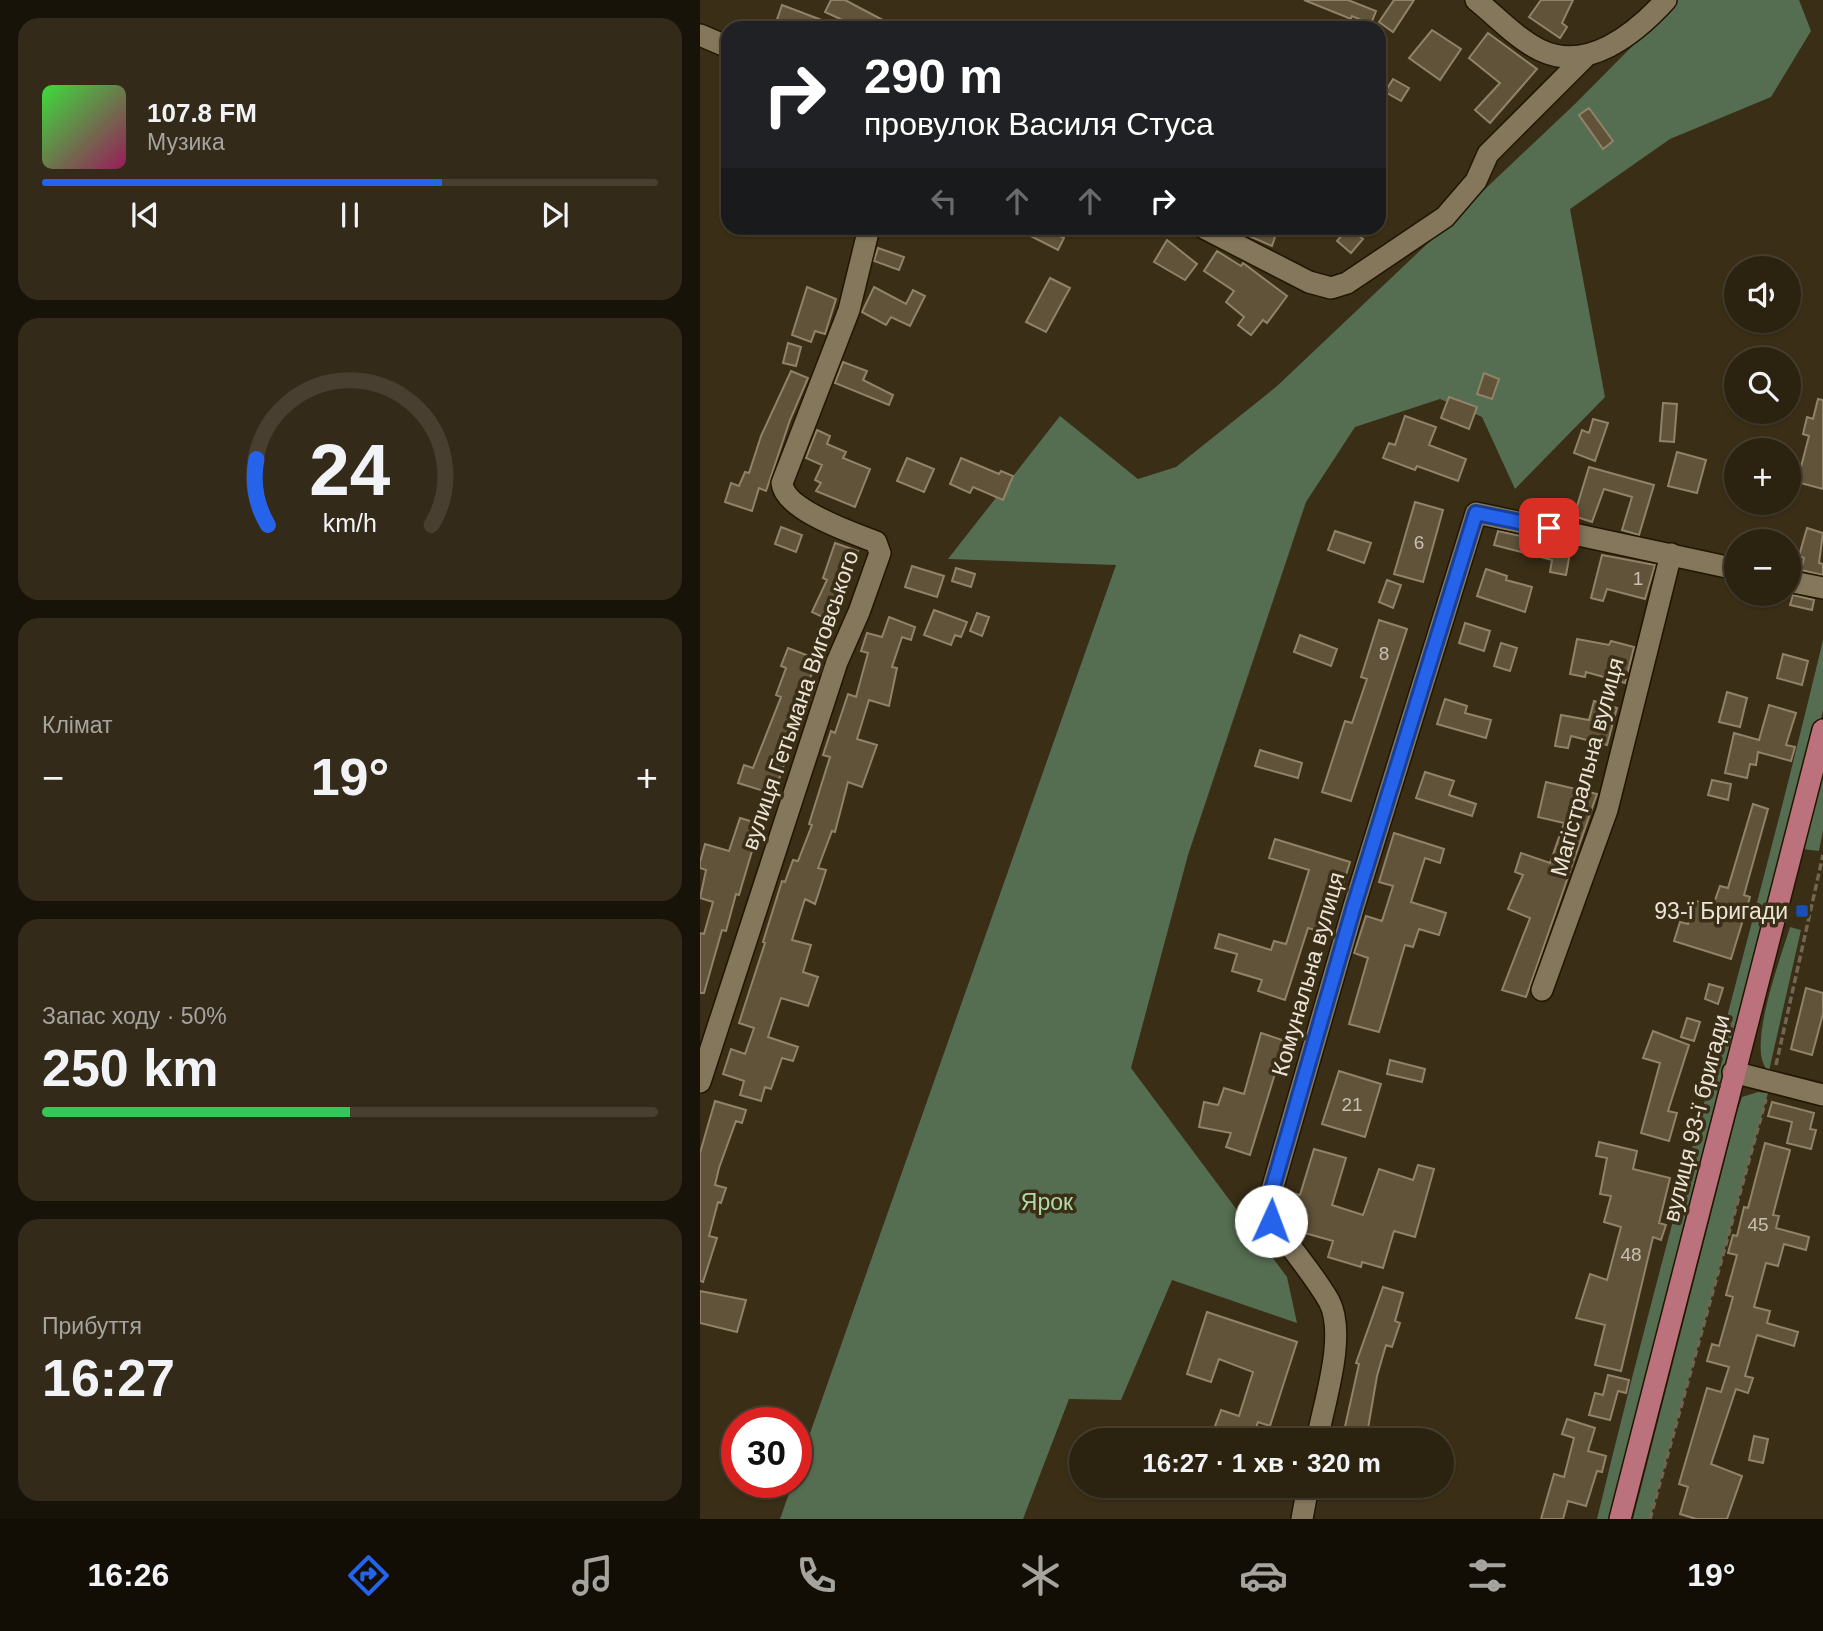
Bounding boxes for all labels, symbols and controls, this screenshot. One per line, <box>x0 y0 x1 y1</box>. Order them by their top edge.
icon: right <box>749 49 840 140</box>
text: 290 m <box>864 49 1003 103</box>
text: 107.8 FM <box>147 98 257 128</box>
text: провулок Василя Стуса <box>864 106 1214 142</box>
text: Музика <box>147 129 225 155</box>
icon: left <box>925 182 963 220</box>
icon: ahead <box>998 182 1036 220</box>
icon: ahead <box>1071 182 1109 220</box>
icon: right <box>1144 182 1182 220</box>
icon: previous <box>126 196 164 234</box>
icon: pause <box>331 196 369 234</box>
icon: next <box>536 196 574 234</box>
map controls <box>1724 256 1801 606</box>
button: sound <box>1724 256 1801 333</box>
button: search <box>1724 347 1801 424</box>
text: 24 <box>310 430 391 511</box>
button: + <box>1724 438 1801 515</box>
pin <box>1519 498 1579 558</box>
text: km/h <box>323 509 377 537</box>
icon: arrive <box>1530 509 1568 547</box>
button: − <box>1724 529 1801 606</box>
house number: 6 <box>1414 532 1424 553</box>
street label: вулиця Гетьмана Виговського <box>736 547 864 853</box>
house number: 1 <box>1633 568 1643 589</box>
house number: 8 <box>1379 643 1389 664</box>
street label: Магістральна вулиця <box>1545 655 1629 879</box>
text: Клімат <box>42 712 113 738</box>
text: 19° <box>311 748 389 806</box>
text: − <box>42 757 64 799</box>
text: + <box>636 757 658 799</box>
street label: Комунальна вулиця <box>1266 869 1350 1079</box>
place label: 93-ї Бригади <box>1654 898 1788 924</box>
marker: 93-ї Бригади <box>1794 903 1810 919</box>
text: Запас ходу · 50% <box>42 1003 227 1029</box>
street label: вулиця 93-ї бригади <box>1658 1012 1734 1224</box>
text: 250 km <box>42 1039 218 1097</box>
house number: 21 <box>1341 1094 1363 1115</box>
position arrow <box>1234 1184 1308 1258</box>
park label: Ярок <box>1021 1189 1074 1215</box>
house number: 45 <box>1747 1214 1769 1235</box>
house number: 48 <box>1620 1244 1642 1265</box>
text: Прибуття <box>42 1313 142 1339</box>
text: 16:27 <box>42 1349 175 1407</box>
speed limit sign: 30 <box>721 1407 812 1498</box>
text: 16:27 · 1 хв · 320 m <box>1142 1448 1381 1478</box>
icon: directions <box>344 1551 393 1600</box>
icon: music <box>568 1551 617 1600</box>
icon: phone <box>792 1551 841 1600</box>
icon: climate <box>1016 1551 1065 1600</box>
icon: car <box>1239 1551 1288 1600</box>
icon: filters <box>1463 1551 1512 1600</box>
text: 16:26 <box>87 1557 169 1593</box>
text: 19° <box>1687 1557 1736 1593</box>

